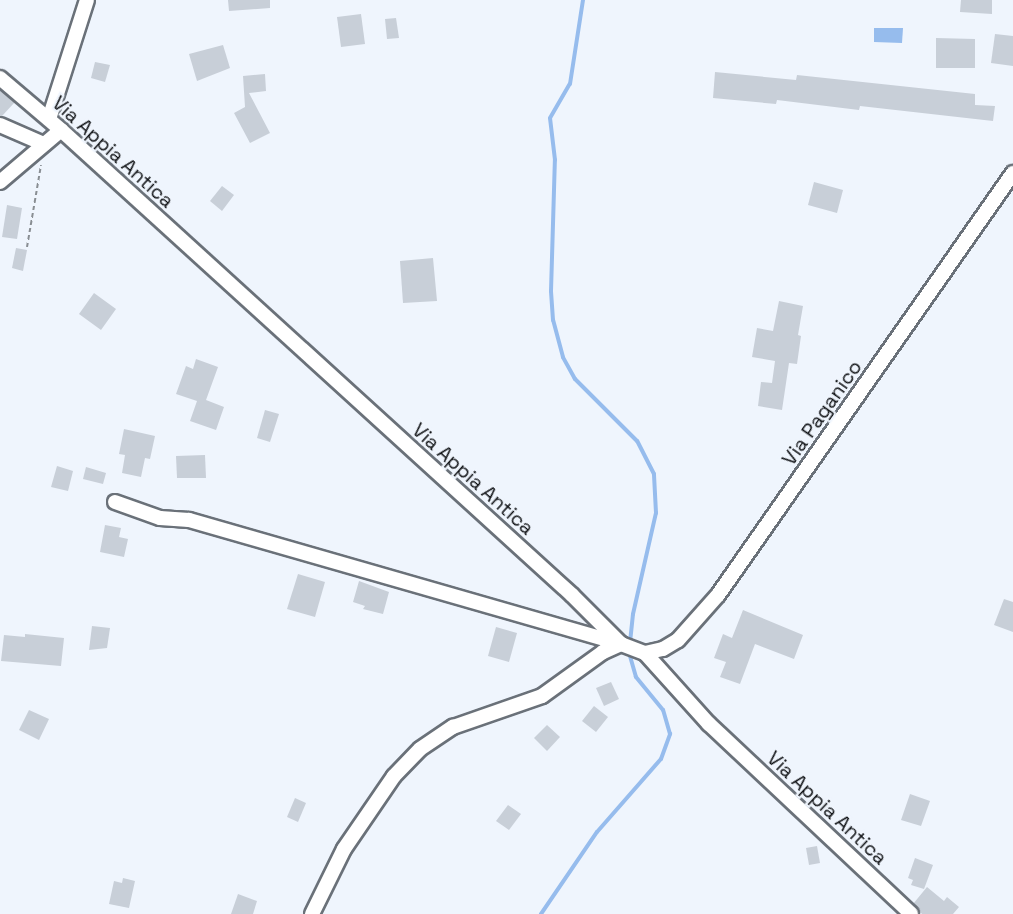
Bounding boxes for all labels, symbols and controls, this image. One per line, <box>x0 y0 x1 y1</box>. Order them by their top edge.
street label: Via Appia Antica <box>47 91 179 213</box>
street label: Via Paganico <box>777 356 867 470</box>
street label: Via Appia Antica <box>407 418 539 540</box>
street label: Via Appia Antica <box>762 746 892 870</box>

